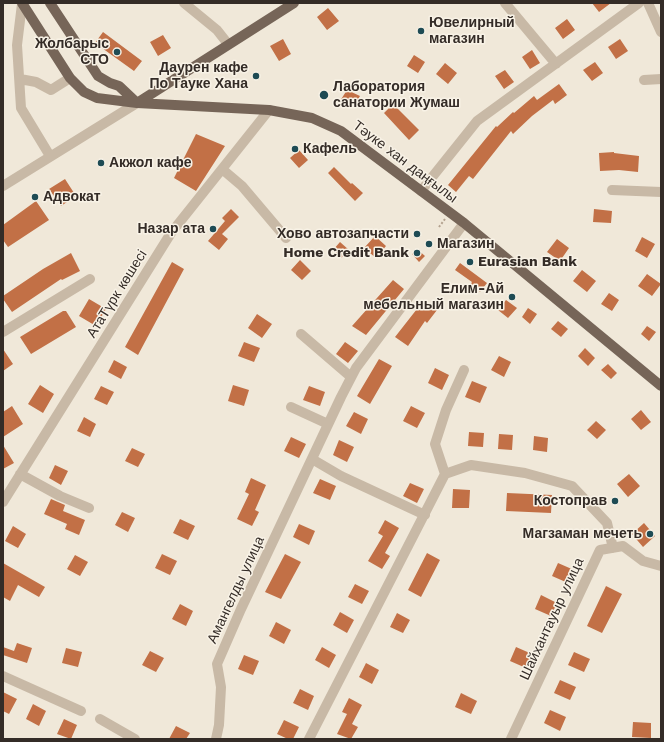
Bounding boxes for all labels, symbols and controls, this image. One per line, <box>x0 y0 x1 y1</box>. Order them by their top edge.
place label: Ювелирный магазин <box>429 15 515 48</box>
marker: Ювелирный магазин <box>416 26 426 36</box>
place label: Жолбарыс СТО <box>35 36 109 68</box>
marker: Жолбарыс СТО <box>112 47 122 57</box>
place label: Даурен кафе По Тауке Хана <box>149 60 248 92</box>
marker: Даурен кафе По Тауке Хана <box>251 71 261 81</box>
place label: Лаборатория санатории Жумаш <box>333 79 460 112</box>
marker: Лаборатория санатории Жумаш <box>318 89 330 101</box>
street label: Тәуке хан даңғылы <box>349 117 461 207</box>
place label: Кафель <box>303 141 357 157</box>
marker: Кафель <box>290 144 300 154</box>
place label: Акжол кафе <box>109 155 191 171</box>
marker: Акжол кафе <box>96 158 106 168</box>
place label: Адвокат <box>43 189 101 205</box>
marker: Адвокат <box>30 192 40 202</box>
place label: Назар ата <box>137 221 205 237</box>
marker: Назар ата <box>208 224 218 234</box>
place label: Хово автозапчасти <box>277 226 409 242</box>
marker: Хово автозапчасти <box>412 229 422 239</box>
place label: Магазин <box>437 236 494 252</box>
marker: Магазин <box>424 239 434 249</box>
place label: Home Credit Bank <box>283 245 409 261</box>
street label: АтаТүрк көшесі <box>83 247 151 341</box>
marker: Home Credit Bank <box>412 248 422 258</box>
place label: Eurasian Bank <box>478 254 577 270</box>
marker: Eurasian Bank <box>465 257 475 267</box>
place label: Елим-Ай мебельный магазин <box>363 281 504 314</box>
marker: Елим-Ай мебельный магазин <box>507 292 517 302</box>
place label: Костоправ <box>534 493 607 509</box>
marker: Костоправ <box>610 496 620 506</box>
place label: Магзаман мечеть <box>523 526 642 542</box>
marker: Магзаман мечеть <box>645 529 655 539</box>
street label: Амангелды улица <box>204 534 268 646</box>
street label: Шайхантауыр улица <box>516 555 588 683</box>

